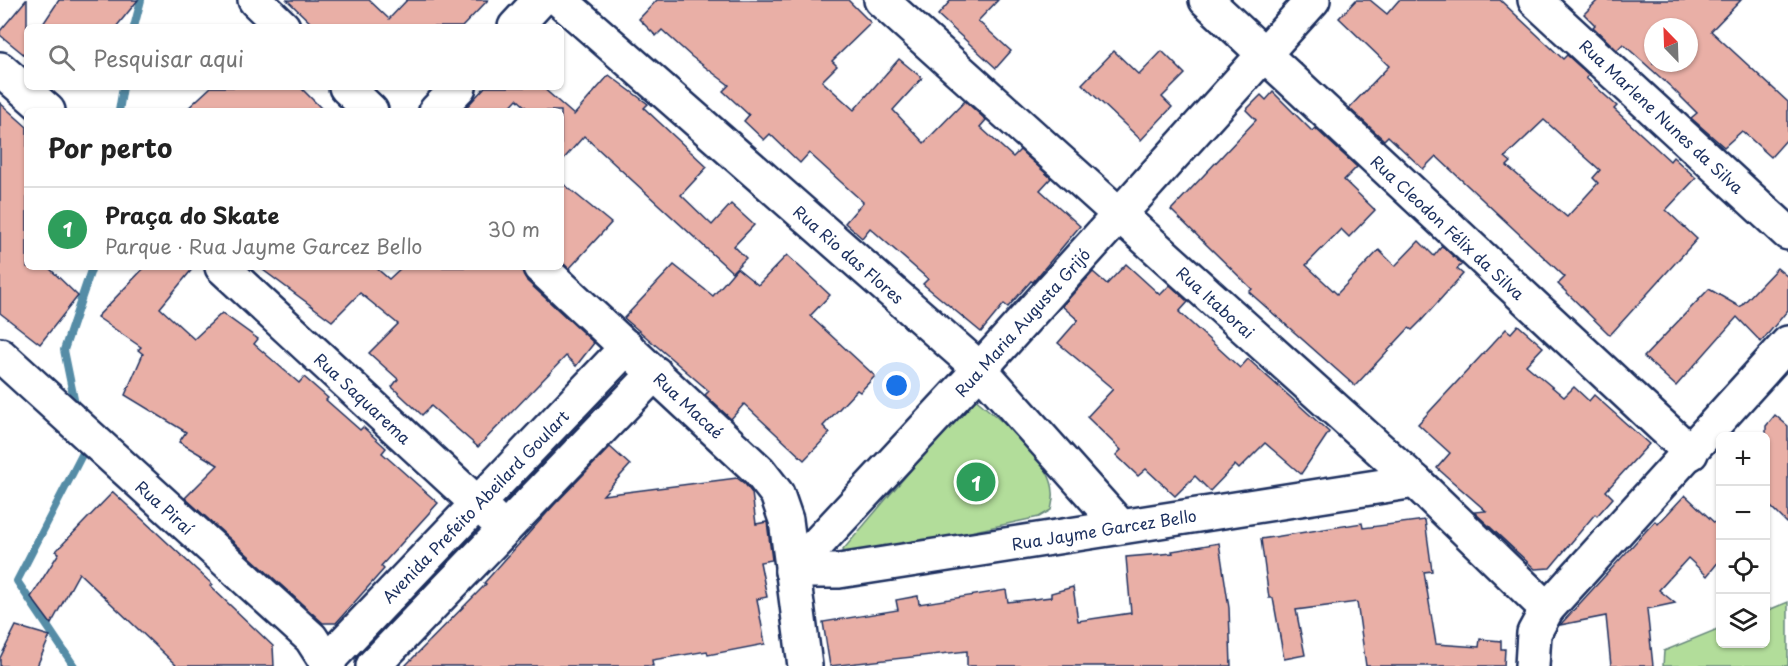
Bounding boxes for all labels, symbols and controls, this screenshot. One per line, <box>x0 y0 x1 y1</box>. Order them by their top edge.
north arrow <box>1644 18 1698 72</box>
search box <box>24 24 564 90</box>
street label: Rua Marlene Nunes da Silva <box>1575 33 1750 199</box>
icon: search <box>45 41 78 74</box>
text: Pesquisar aqui <box>93 41 244 74</box>
text: Por perto <box>48 128 172 167</box>
street label: Rua Cleodon Félix da Silva <box>1366 149 1530 305</box>
text: Praça do Skate <box>105 198 279 231</box>
street label: Rua Rio das Flores <box>789 199 909 309</box>
text: 1 <box>63 214 72 244</box>
text: 30 m <box>487 214 540 244</box>
text: Parque · Rua Jayme Garcez Bello <box>105 231 422 261</box>
street label: Rua Maria Augusta Grijó <box>949 242 1095 401</box>
street label: Rua Itaborai <box>1172 260 1260 344</box>
street label: Rua Saquarema <box>309 347 417 449</box>
street label: Rua Macaé <box>649 366 729 444</box>
your location <box>882 371 911 400</box>
street label: Avenida Prefeito Abeilard Goulart <box>376 404 574 608</box>
map controls <box>1716 432 1770 648</box>
button: + <box>1716 432 1770 486</box>
pin: 1 <box>956 460 996 504</box>
street label: Rua Piraí <box>131 474 200 540</box>
button: − <box>1716 486 1770 540</box>
street label: Rua Jayme Garcez Bello <box>1010 503 1198 555</box>
button: locate <box>1716 540 1770 594</box>
button: layers <box>1716 594 1770 648</box>

